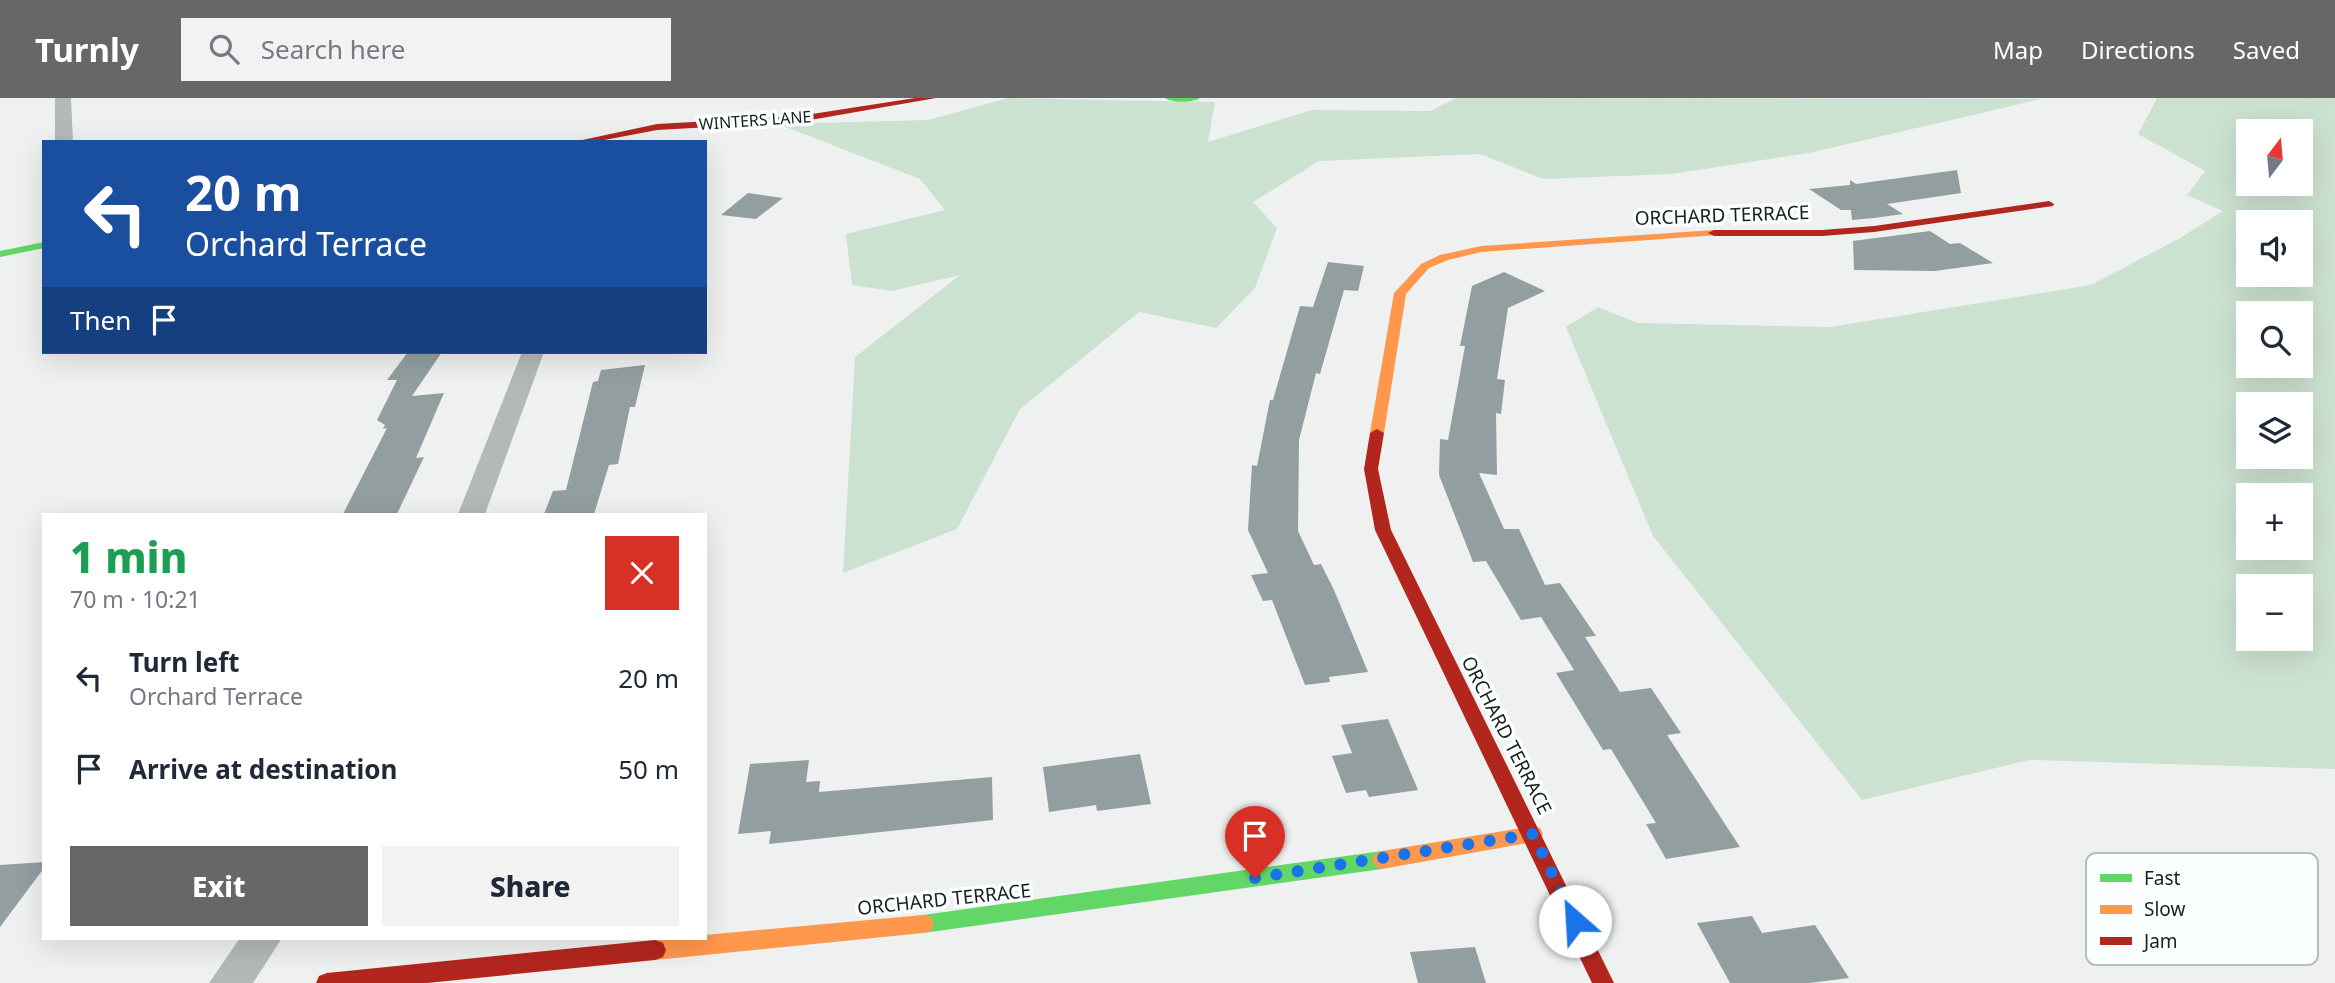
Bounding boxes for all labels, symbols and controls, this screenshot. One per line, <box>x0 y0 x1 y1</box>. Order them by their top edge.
search box <box>181 18 671 81</box>
text: Turnly <box>35 27 139 72</box>
icon: search <box>205 30 243 68</box>
text: Search here <box>261 31 405 67</box>
text: Map <box>1993 33 2043 66</box>
text: Directions <box>2081 33 2195 66</box>
text: Saved <box>2233 33 2300 66</box>
street label: WINTERS LANE <box>698 105 812 135</box>
north arrow <box>2236 119 2314 196</box>
map controls <box>2236 119 2313 651</box>
text: 20 m <box>185 159 302 225</box>
icon: left <box>70 168 161 259</box>
street label: ORCHARD TERRACE <box>1634 199 1810 231</box>
button: sound <box>2236 210 2313 287</box>
text: Orchard Terrace <box>185 222 427 265</box>
icon: arrive <box>145 301 183 339</box>
button: search <box>2236 301 2313 378</box>
text: Then <box>70 302 131 338</box>
button: layers <box>2236 392 2313 469</box>
button: + <box>2236 483 2313 560</box>
text: 1 min <box>70 528 187 585</box>
button: close <box>605 536 679 610</box>
button: − <box>2236 574 2313 651</box>
text: 70 m · 10:21 <box>70 583 201 615</box>
text: Turn left <box>129 644 240 680</box>
street label: ORCHARD TERRACE <box>1456 651 1558 819</box>
icon: left <box>70 659 108 697</box>
text: 20 m <box>618 660 679 696</box>
text: Orchard Terrace <box>129 680 303 712</box>
icon: arrive <box>70 750 108 788</box>
text: Arrive at destination <box>129 751 398 787</box>
text: 50 m <box>618 751 679 787</box>
pin <box>1225 806 1285 878</box>
icon: arrive <box>1236 817 1274 855</box>
button: Exit <box>70 846 368 926</box>
button: Share <box>382 846 679 926</box>
legend <box>2086 853 2318 965</box>
text: Fast <box>2144 865 2181 891</box>
street label: ORCHARD TERRACE <box>856 877 1032 921</box>
position arrow <box>1538 884 1612 958</box>
text: Slow <box>2144 896 2185 922</box>
text: Jam <box>2142 928 2178 954</box>

